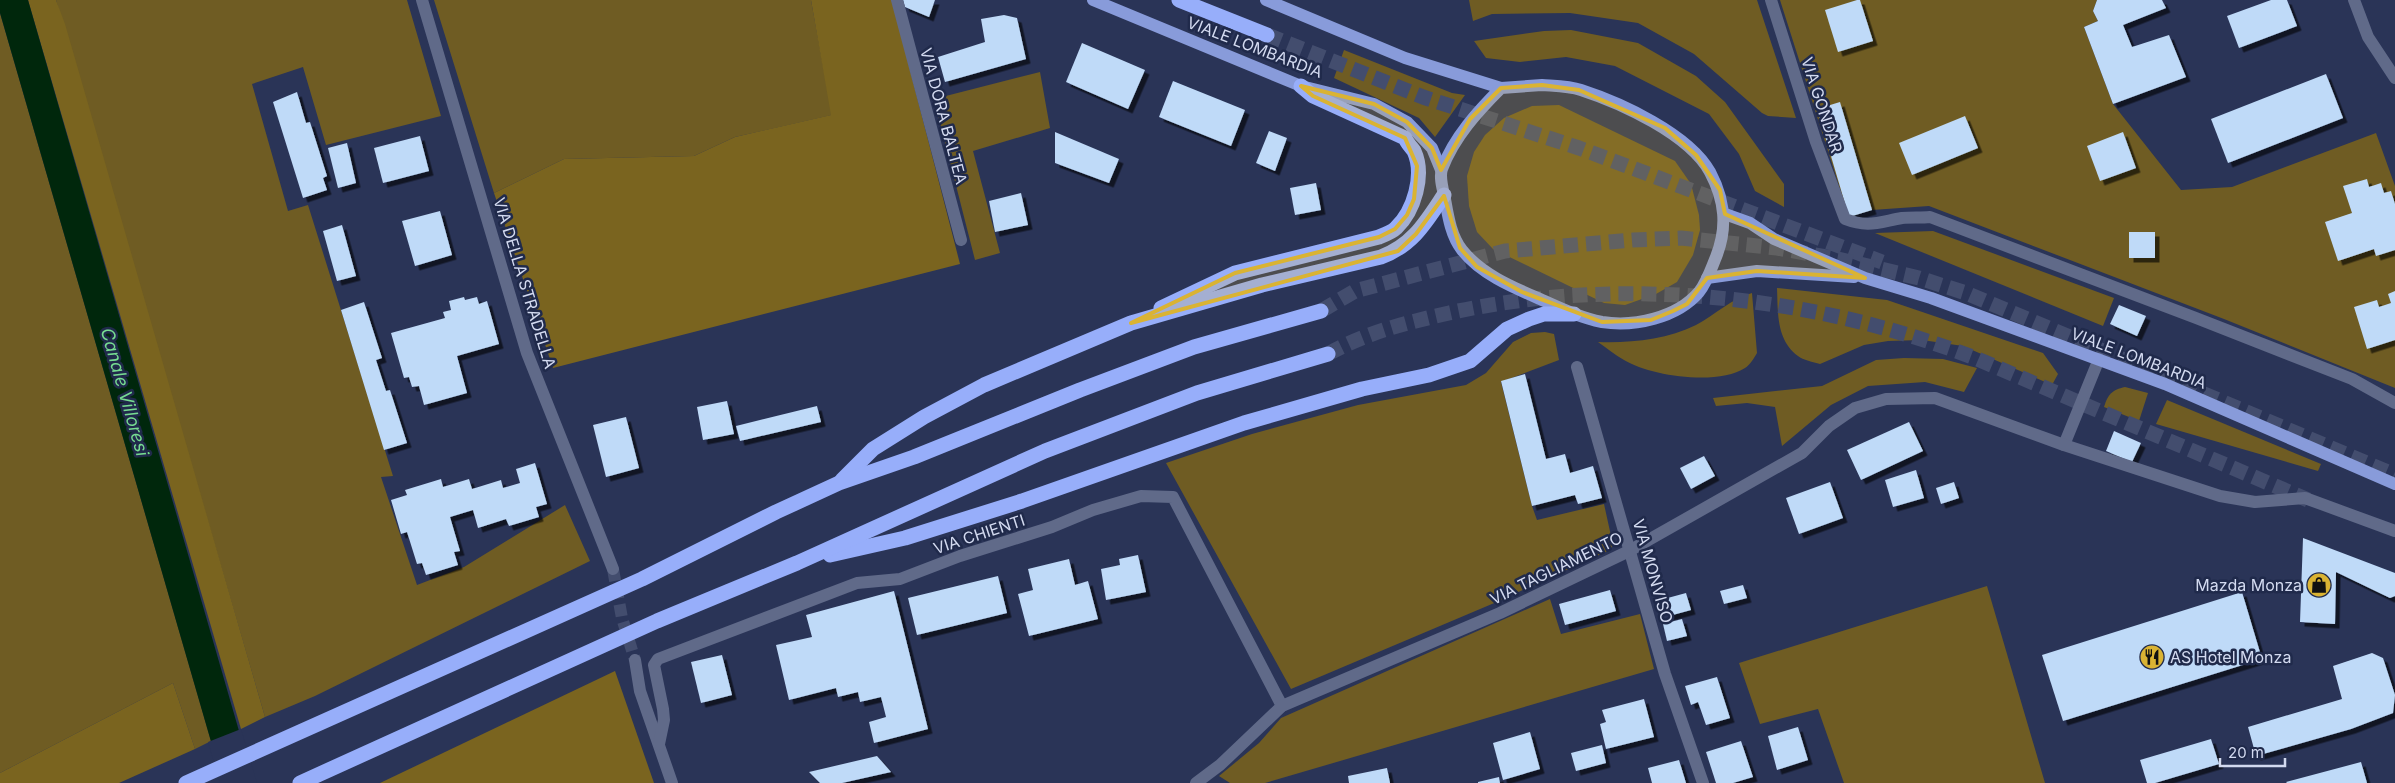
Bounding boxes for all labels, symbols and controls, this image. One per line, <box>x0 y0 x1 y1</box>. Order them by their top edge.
street label: VIALE LOMBARDIA <box>1184 12 1326 82</box>
street label: VIA DORA BALTEA <box>916 46 972 186</box>
street label: VIA GONDAR <box>1797 55 1847 155</box>
street label: VIA DELLA STRADELLA <box>489 195 561 371</box>
street label: VIALE LOMBARDIA <box>2068 323 2210 393</box>
water label: Canale Villoresi <box>97 325 154 459</box>
street label: VIA CHIENTI <box>931 510 1027 558</box>
street label: VIA MONVISO <box>1629 517 1677 625</box>
street label: VIA TAGLIAMENTO <box>1487 527 1625 609</box>
shop icon: Mazda Monza <box>2306 572 2332 598</box>
place label: Mazda Monza <box>2195 575 2302 595</box>
restaurant icon: AS Hotel Monza <box>2139 644 2165 670</box>
place label: AS Hotel Monza <box>2170 647 2291 667</box>
scale bar <box>2220 736 2285 768</box>
text: 20 m <box>2228 743 2264 762</box>

